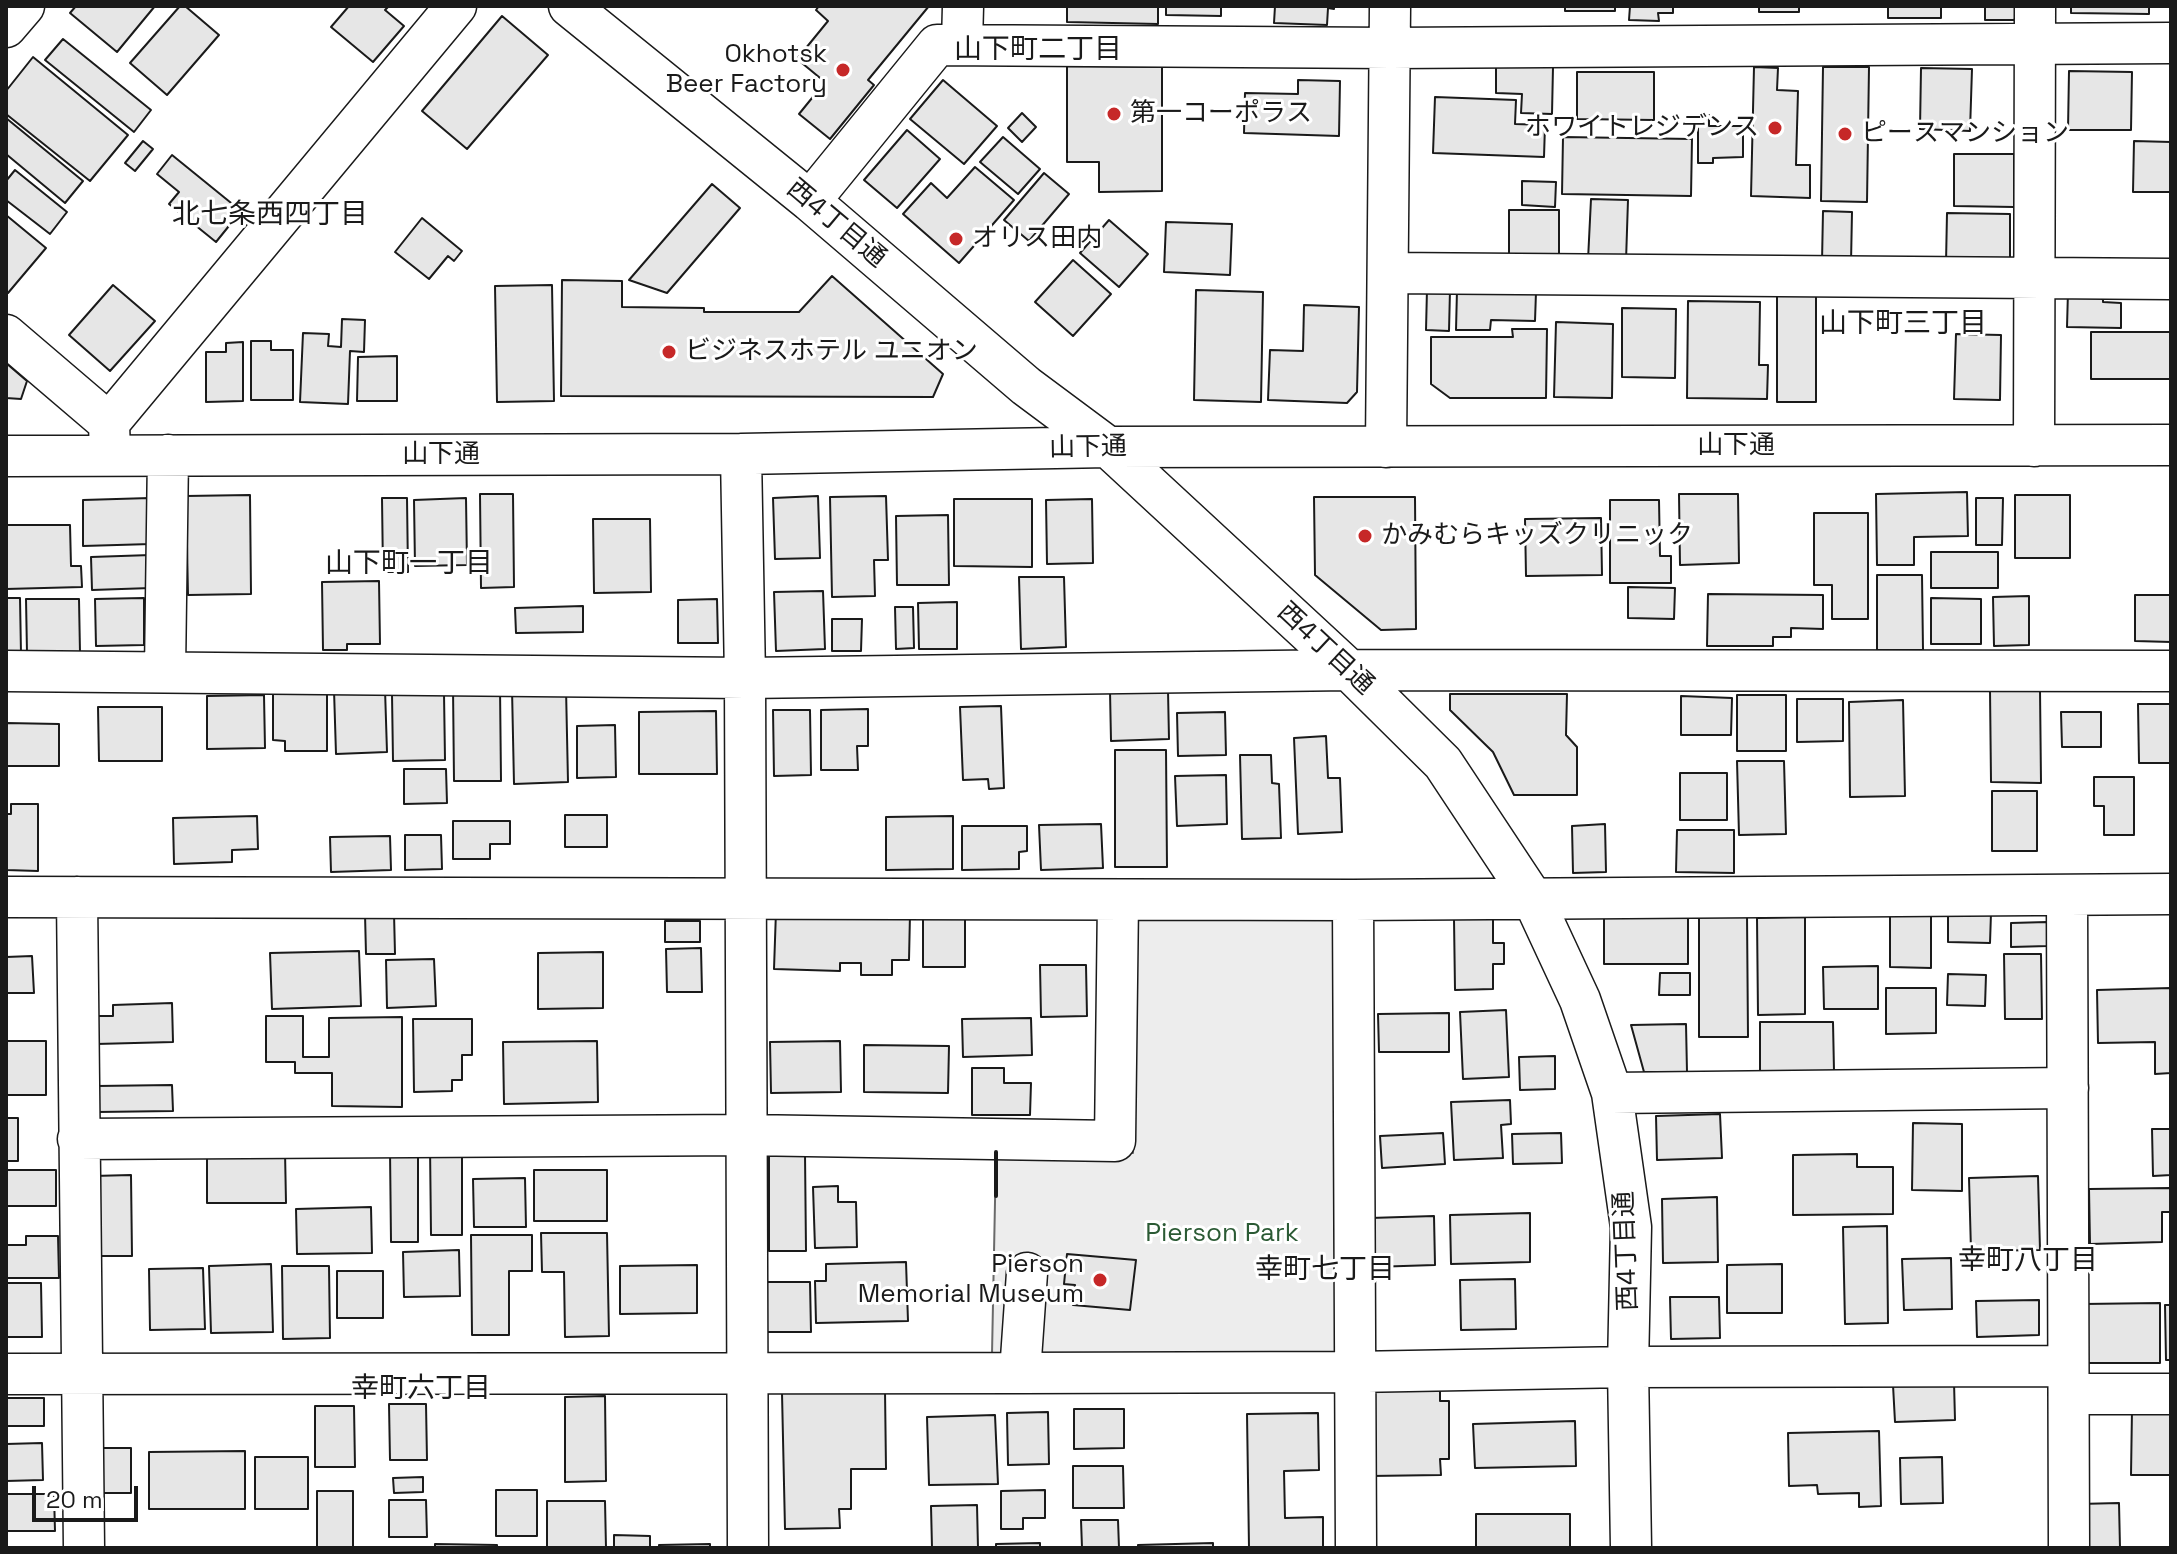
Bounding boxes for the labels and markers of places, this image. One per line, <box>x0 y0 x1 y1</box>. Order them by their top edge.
place label: Okhotsk Beer Factory <box>666 39 827 100</box>
marker: Okhotsk Beer Factory <box>834 61 852 79</box>
place label: 第一コーポラス <box>1130 98 1312 130</box>
marker: 第一コーポラス <box>1105 105 1123 123</box>
place label: ホワイトレジデンス <box>1525 112 1759 144</box>
place label: ピースマンション <box>1861 118 2069 150</box>
marker: ホワイトレジデンス <box>1766 119 1784 137</box>
marker: ピースマンション <box>1836 125 1854 143</box>
place label: オリス田内 <box>972 223 1102 255</box>
marker: オリス田内 <box>947 230 965 248</box>
place label: ビジネスホテル ユニオン <box>685 336 978 368</box>
marker: ビジネスホテル ユニオン <box>660 343 678 361</box>
place label: かみむらキッズクリニック <box>1381 520 1693 552</box>
marker: かみむらキッズクリニック <box>1356 527 1374 545</box>
place label: Pierson Memorial Museum <box>858 1249 1084 1310</box>
marker: Pierson Memorial Museum <box>1091 1271 1109 1289</box>

